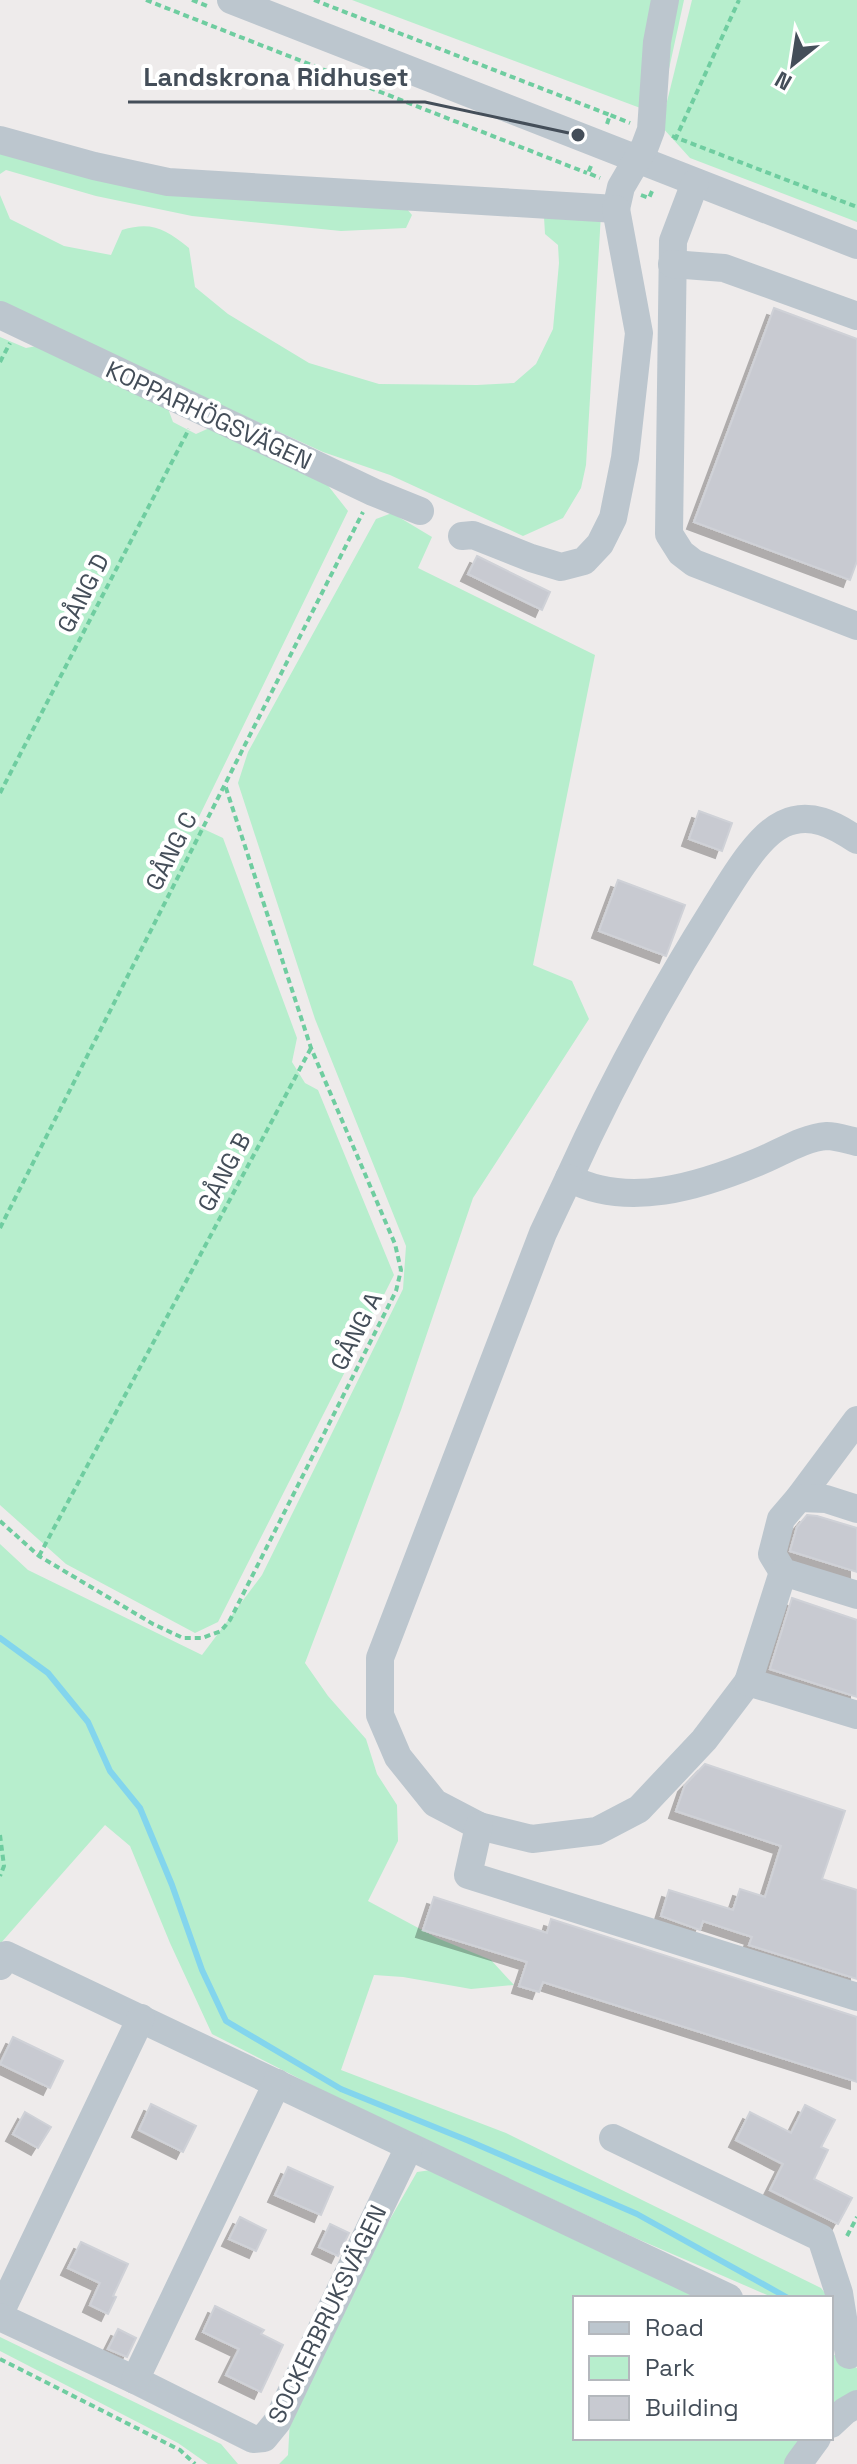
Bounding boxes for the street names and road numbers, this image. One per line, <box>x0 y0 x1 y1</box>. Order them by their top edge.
street label: KOPPARHÖGSVÄGEN <box>101 354 317 476</box>
street label: GÅNG D <box>50 548 116 638</box>
street label: GÅNG C <box>138 806 204 896</box>
street label: GÅNG B <box>190 1127 258 1217</box>
street label: GÅNG A <box>323 1287 389 1375</box>
street label: SOCKERBRUKSVÄGEN <box>261 2200 393 2428</box>

